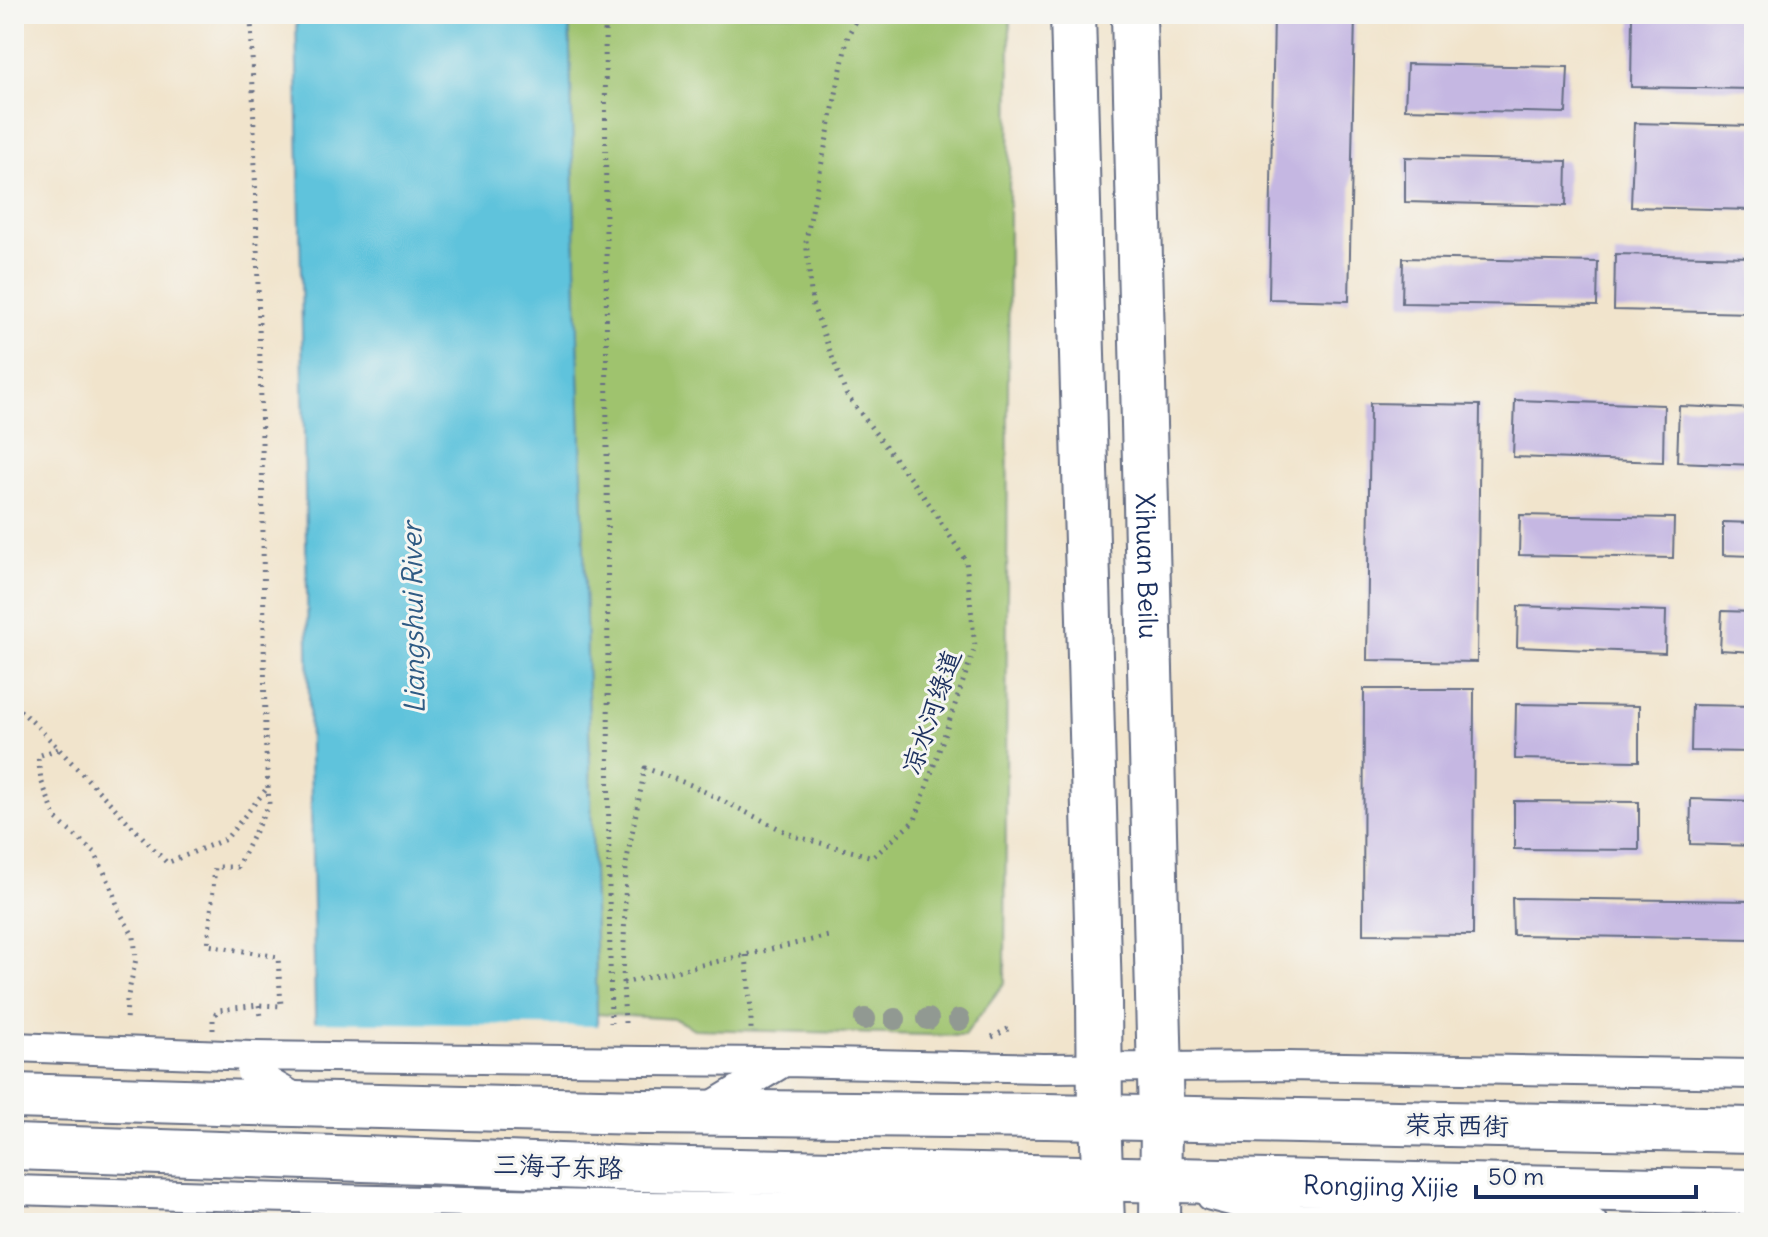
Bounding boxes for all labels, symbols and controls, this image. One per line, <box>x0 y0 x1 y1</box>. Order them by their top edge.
street label: Xihuan Beilu <box>1129 492 1166 639</box>
water label: Liangshui River <box>393 518 433 714</box>
street label: 凉水河绿道 <box>894 645 968 779</box>
street label: 荣京西街 <box>1405 1108 1509 1142</box>
street label: 三海子东路 <box>492 1147 624 1185</box>
scale bar <box>1476 1149 1696 1199</box>
text: 50 m <box>1488 1161 1544 1191</box>
street label: Rongjing Xijie <box>1303 1168 1459 1203</box>

